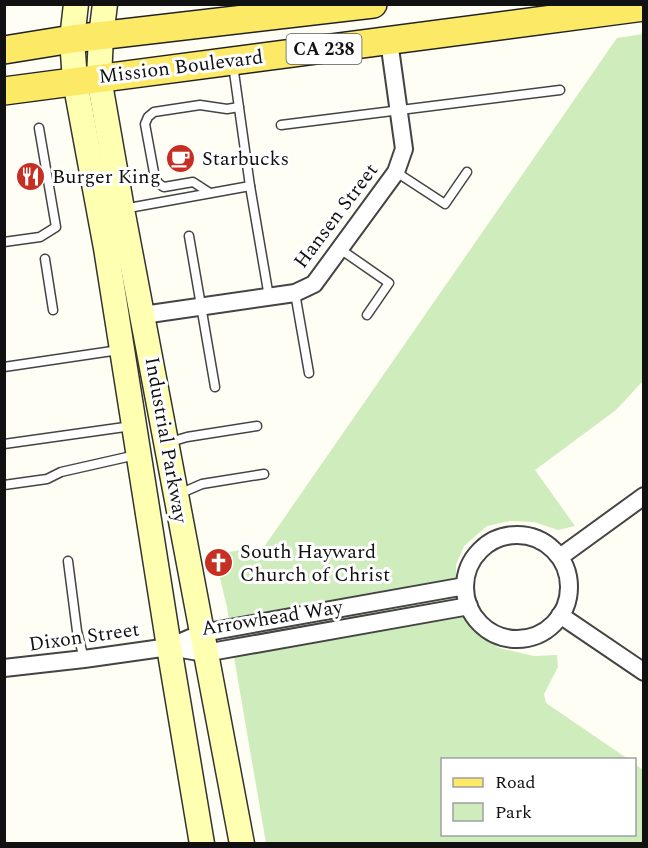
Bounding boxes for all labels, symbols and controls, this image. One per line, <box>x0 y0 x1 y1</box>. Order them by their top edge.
road number: CA 238 <box>286 34 362 64</box>
street label: Mission Boulevard <box>97 42 265 92</box>
cafe icon: Starbucks <box>165 143 197 175</box>
place label: Starbucks <box>202 144 289 174</box>
street label: Hansen Street <box>286 157 386 275</box>
restaurant icon: Burger King <box>15 161 47 193</box>
place label: Burger King <box>52 162 161 192</box>
street label: Industrial Parkway <box>137 355 196 527</box>
place label: South Hayward Church of Christ <box>240 537 390 590</box>
church icon: South Hayward Church of Christ <box>203 547 235 579</box>
street label: Arrowhead Way <box>199 592 346 644</box>
street label: Dixon Street <box>27 614 141 660</box>
legend <box>441 758 636 836</box>
text: Road <box>495 769 536 796</box>
text: Park <box>495 799 532 826</box>

